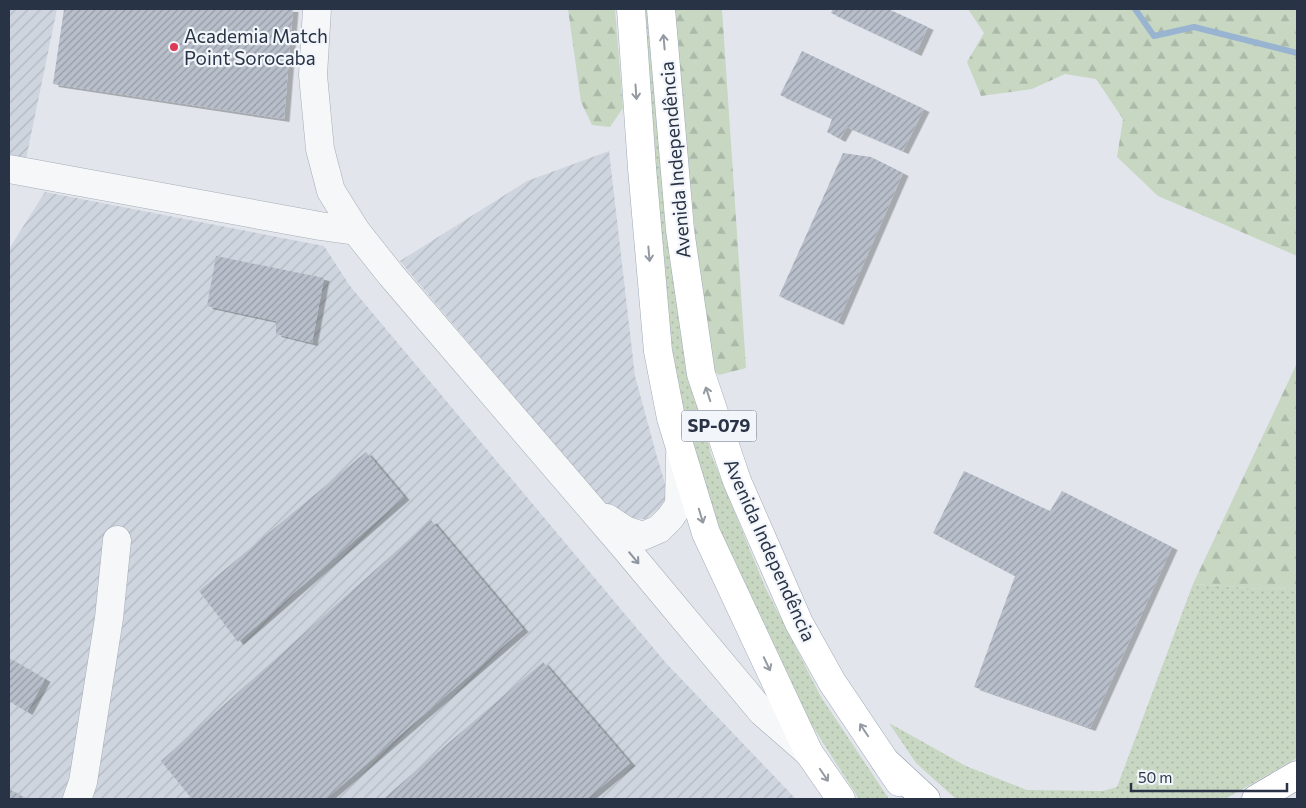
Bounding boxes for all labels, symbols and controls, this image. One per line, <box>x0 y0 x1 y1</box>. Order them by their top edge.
place label: Academia Match Point Sorocaba <box>184 24 328 69</box>
one-way arrow <box>659 34 669 50</box>
marker: Academia Match Point Sorocaba <box>168 41 180 53</box>
street label: Avenida Independência <box>654 61 695 259</box>
one-way arrow <box>632 84 641 100</box>
one-way arrow <box>645 246 654 262</box>
one-way arrow <box>703 387 712 402</box>
road number: SP-079 <box>682 411 756 442</box>
street label: Avenida Independência <box>720 455 821 645</box>
one-way arrow <box>697 507 707 523</box>
one-way arrow <box>628 552 639 565</box>
one-way arrow <box>763 656 772 671</box>
one-way arrow <box>859 724 869 738</box>
scale bar <box>1131 760 1287 792</box>
one-way arrow <box>819 768 829 782</box>
text: 50 m <box>1138 768 1172 786</box>

